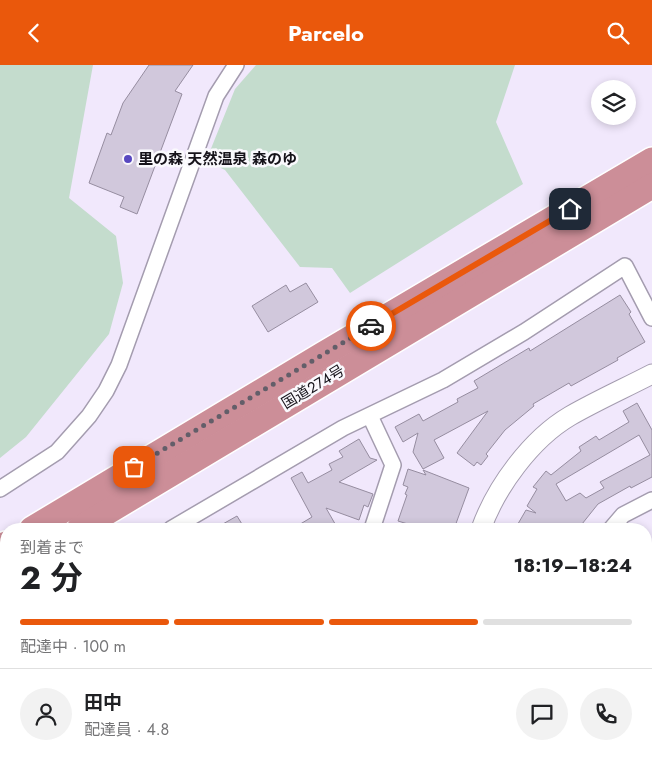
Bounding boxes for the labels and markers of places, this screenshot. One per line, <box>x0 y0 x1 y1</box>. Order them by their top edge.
place label: 里の森 天然温泉 森のゆ <box>138 148 297 170</box>
marker: 里の森 天然温泉 森のゆ <box>122 153 134 165</box>
pin <box>549 188 591 230</box>
pin <box>113 446 155 488</box>

